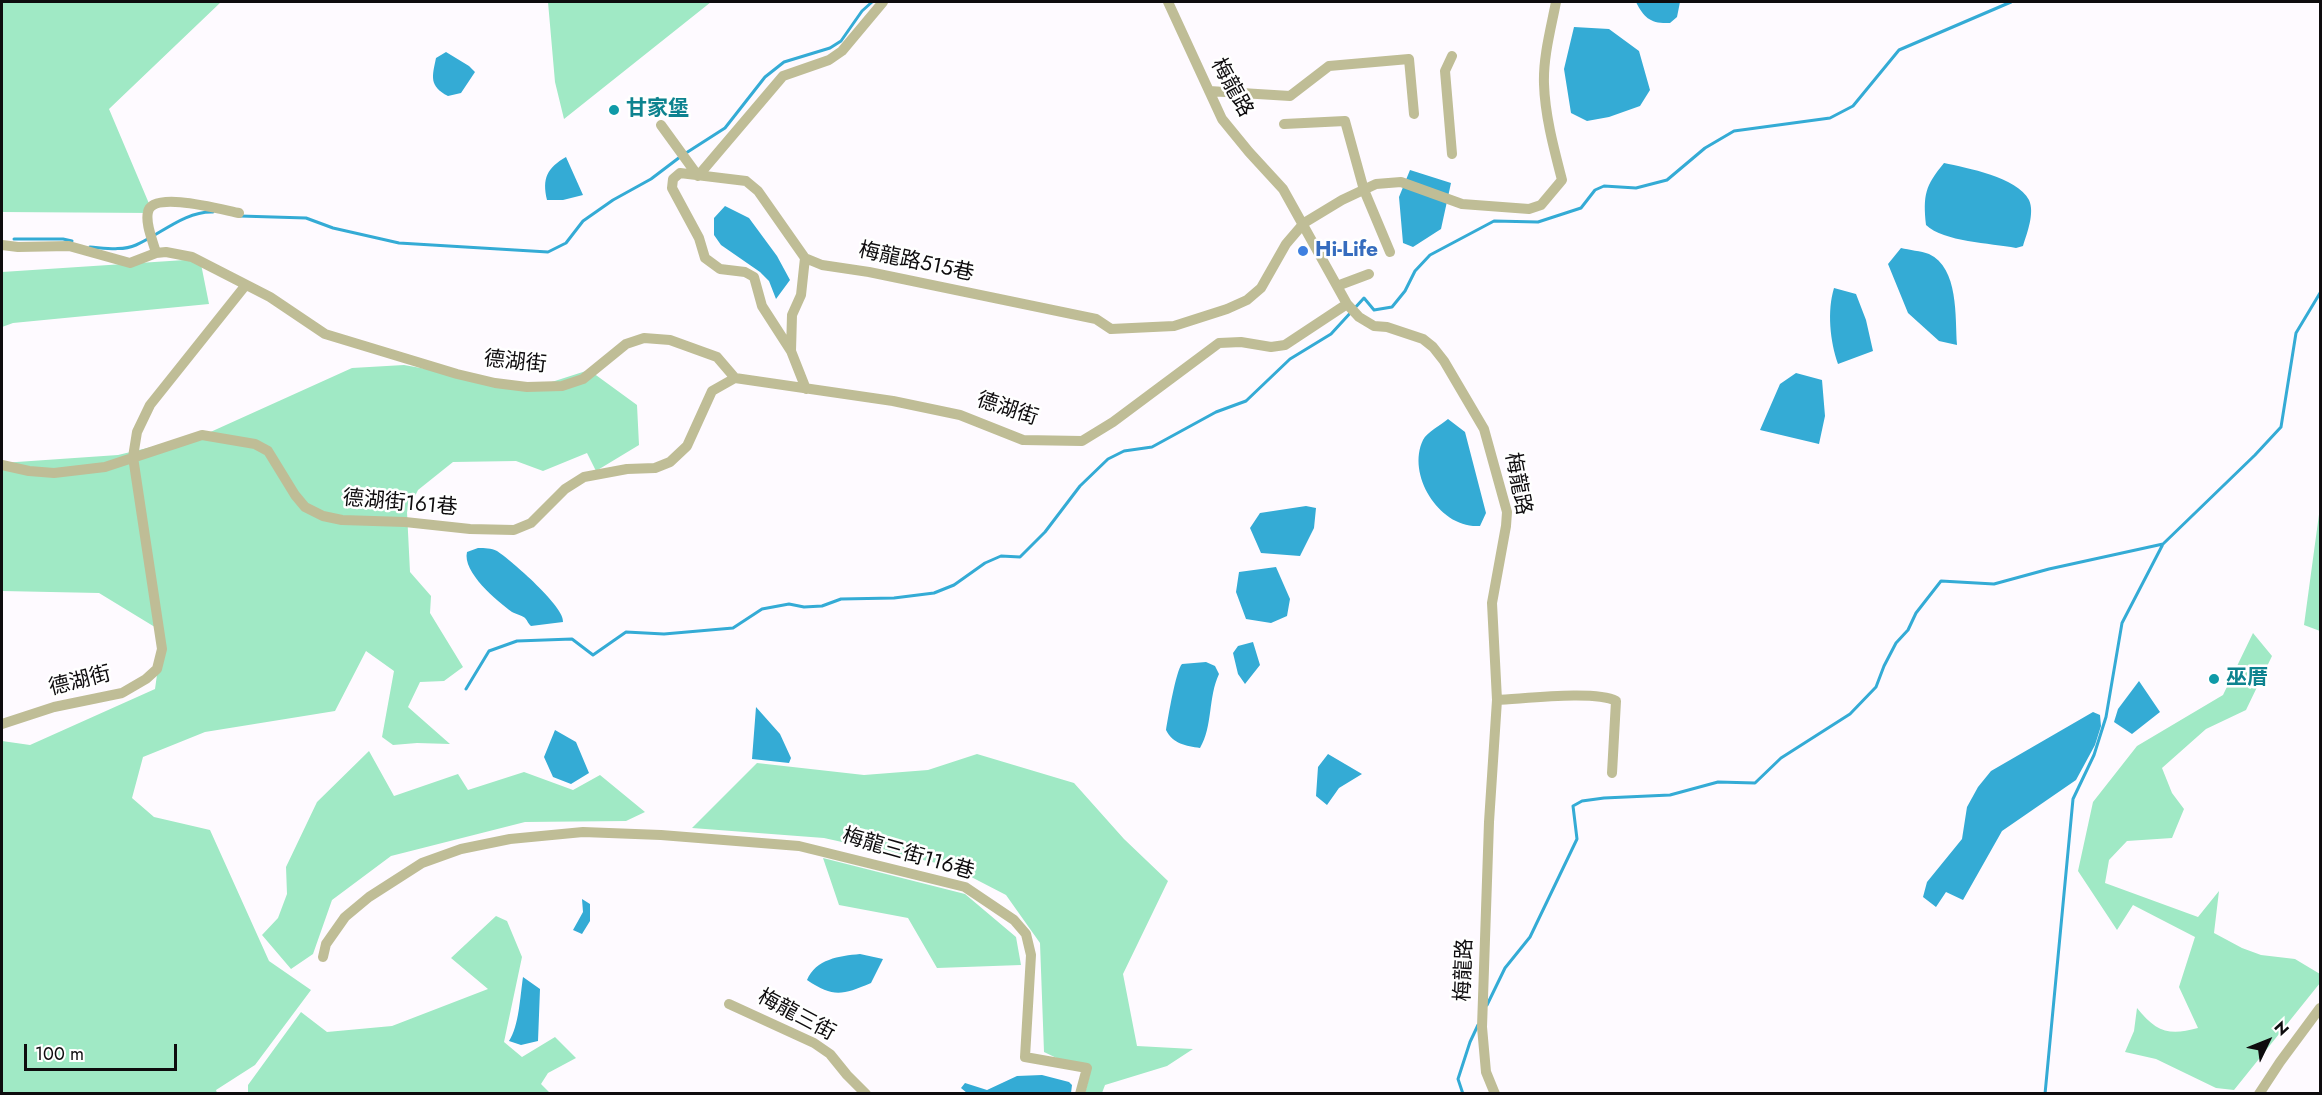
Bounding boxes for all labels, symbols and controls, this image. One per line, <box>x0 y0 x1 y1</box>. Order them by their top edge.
street label: 梅龍路 <box>1205 54 1257 122</box>
place label: 甘家堡 <box>626 97 689 123</box>
marker: 甘家堡 <box>607 103 621 117</box>
street label: 梅龍路515巷 <box>856 238 976 288</box>
place label: Hi-Life <box>1315 238 1378 264</box>
marker: Hi-Life <box>1296 244 1310 258</box>
street label: 德湖街 <box>482 347 548 379</box>
street label: 德湖街 <box>973 388 1041 432</box>
street label: 梅龍路 <box>1499 451 1535 517</box>
street label: 德湖街161巷 <box>342 486 458 522</box>
street label: 德湖街 <box>46 662 114 702</box>
place label: 巫厝 <box>2226 666 2268 692</box>
marker: 巫厝 <box>2207 672 2221 686</box>
street label: 梅龍三街116巷 <box>839 824 977 886</box>
street label: 梅龍路 <box>1451 938 1479 1002</box>
street label: 梅龍三街 <box>753 985 839 1047</box>
north arrow <box>2238 1011 2298 1071</box>
text: N <box>2269 1016 2294 1041</box>
scale bar <box>27 1032 180 1070</box>
text: 100 m <box>35 1041 84 1067</box>

